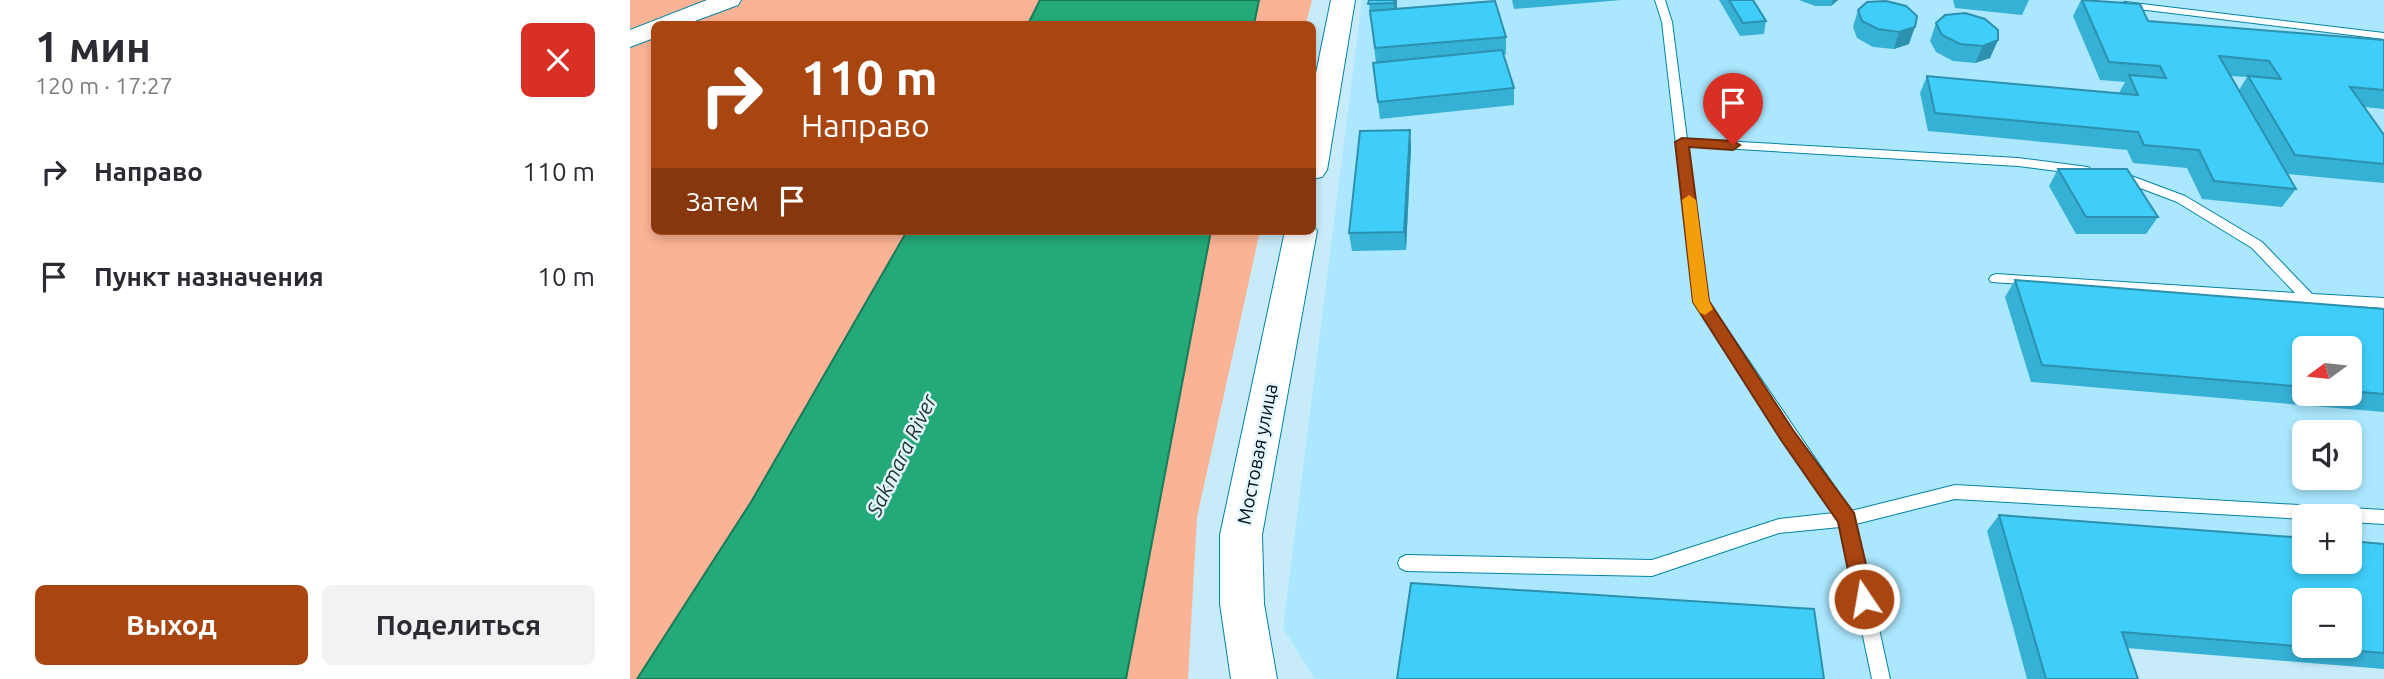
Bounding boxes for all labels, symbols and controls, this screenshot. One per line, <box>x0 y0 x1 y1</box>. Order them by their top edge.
text: 1 мин <box>35 23 151 70</box>
button: close <box>521 23 595 97</box>
icon: right <box>686 49 777 140</box>
text: 110 m <box>801 49 938 104</box>
text: 120 m · 17:27 <box>35 73 173 98</box>
pin <box>1703 73 1763 145</box>
icon: arrive <box>1714 84 1752 122</box>
text: Направо <box>801 107 930 143</box>
icon: right <box>35 153 73 191</box>
text: Направо <box>94 157 203 186</box>
text: 110 m <box>523 157 595 186</box>
icon: arrive <box>773 182 811 220</box>
text: Затем <box>686 187 759 216</box>
icon: arrive <box>35 258 73 296</box>
text: Пункт назначения <box>94 262 324 291</box>
text: 10 m <box>537 262 595 291</box>
north arrow <box>2292 336 2362 406</box>
map controls <box>2292 336 2362 658</box>
street label: Мостовая улица <box>1233 382 1281 526</box>
water label: Sakmara River <box>861 389 941 521</box>
button: sound <box>2292 420 2362 490</box>
button: + <box>2292 504 2362 574</box>
position arrow <box>1827 562 1901 636</box>
button: Выход <box>35 585 308 665</box>
button: Поделиться <box>322 585 595 665</box>
button: − <box>2292 588 2362 658</box>

